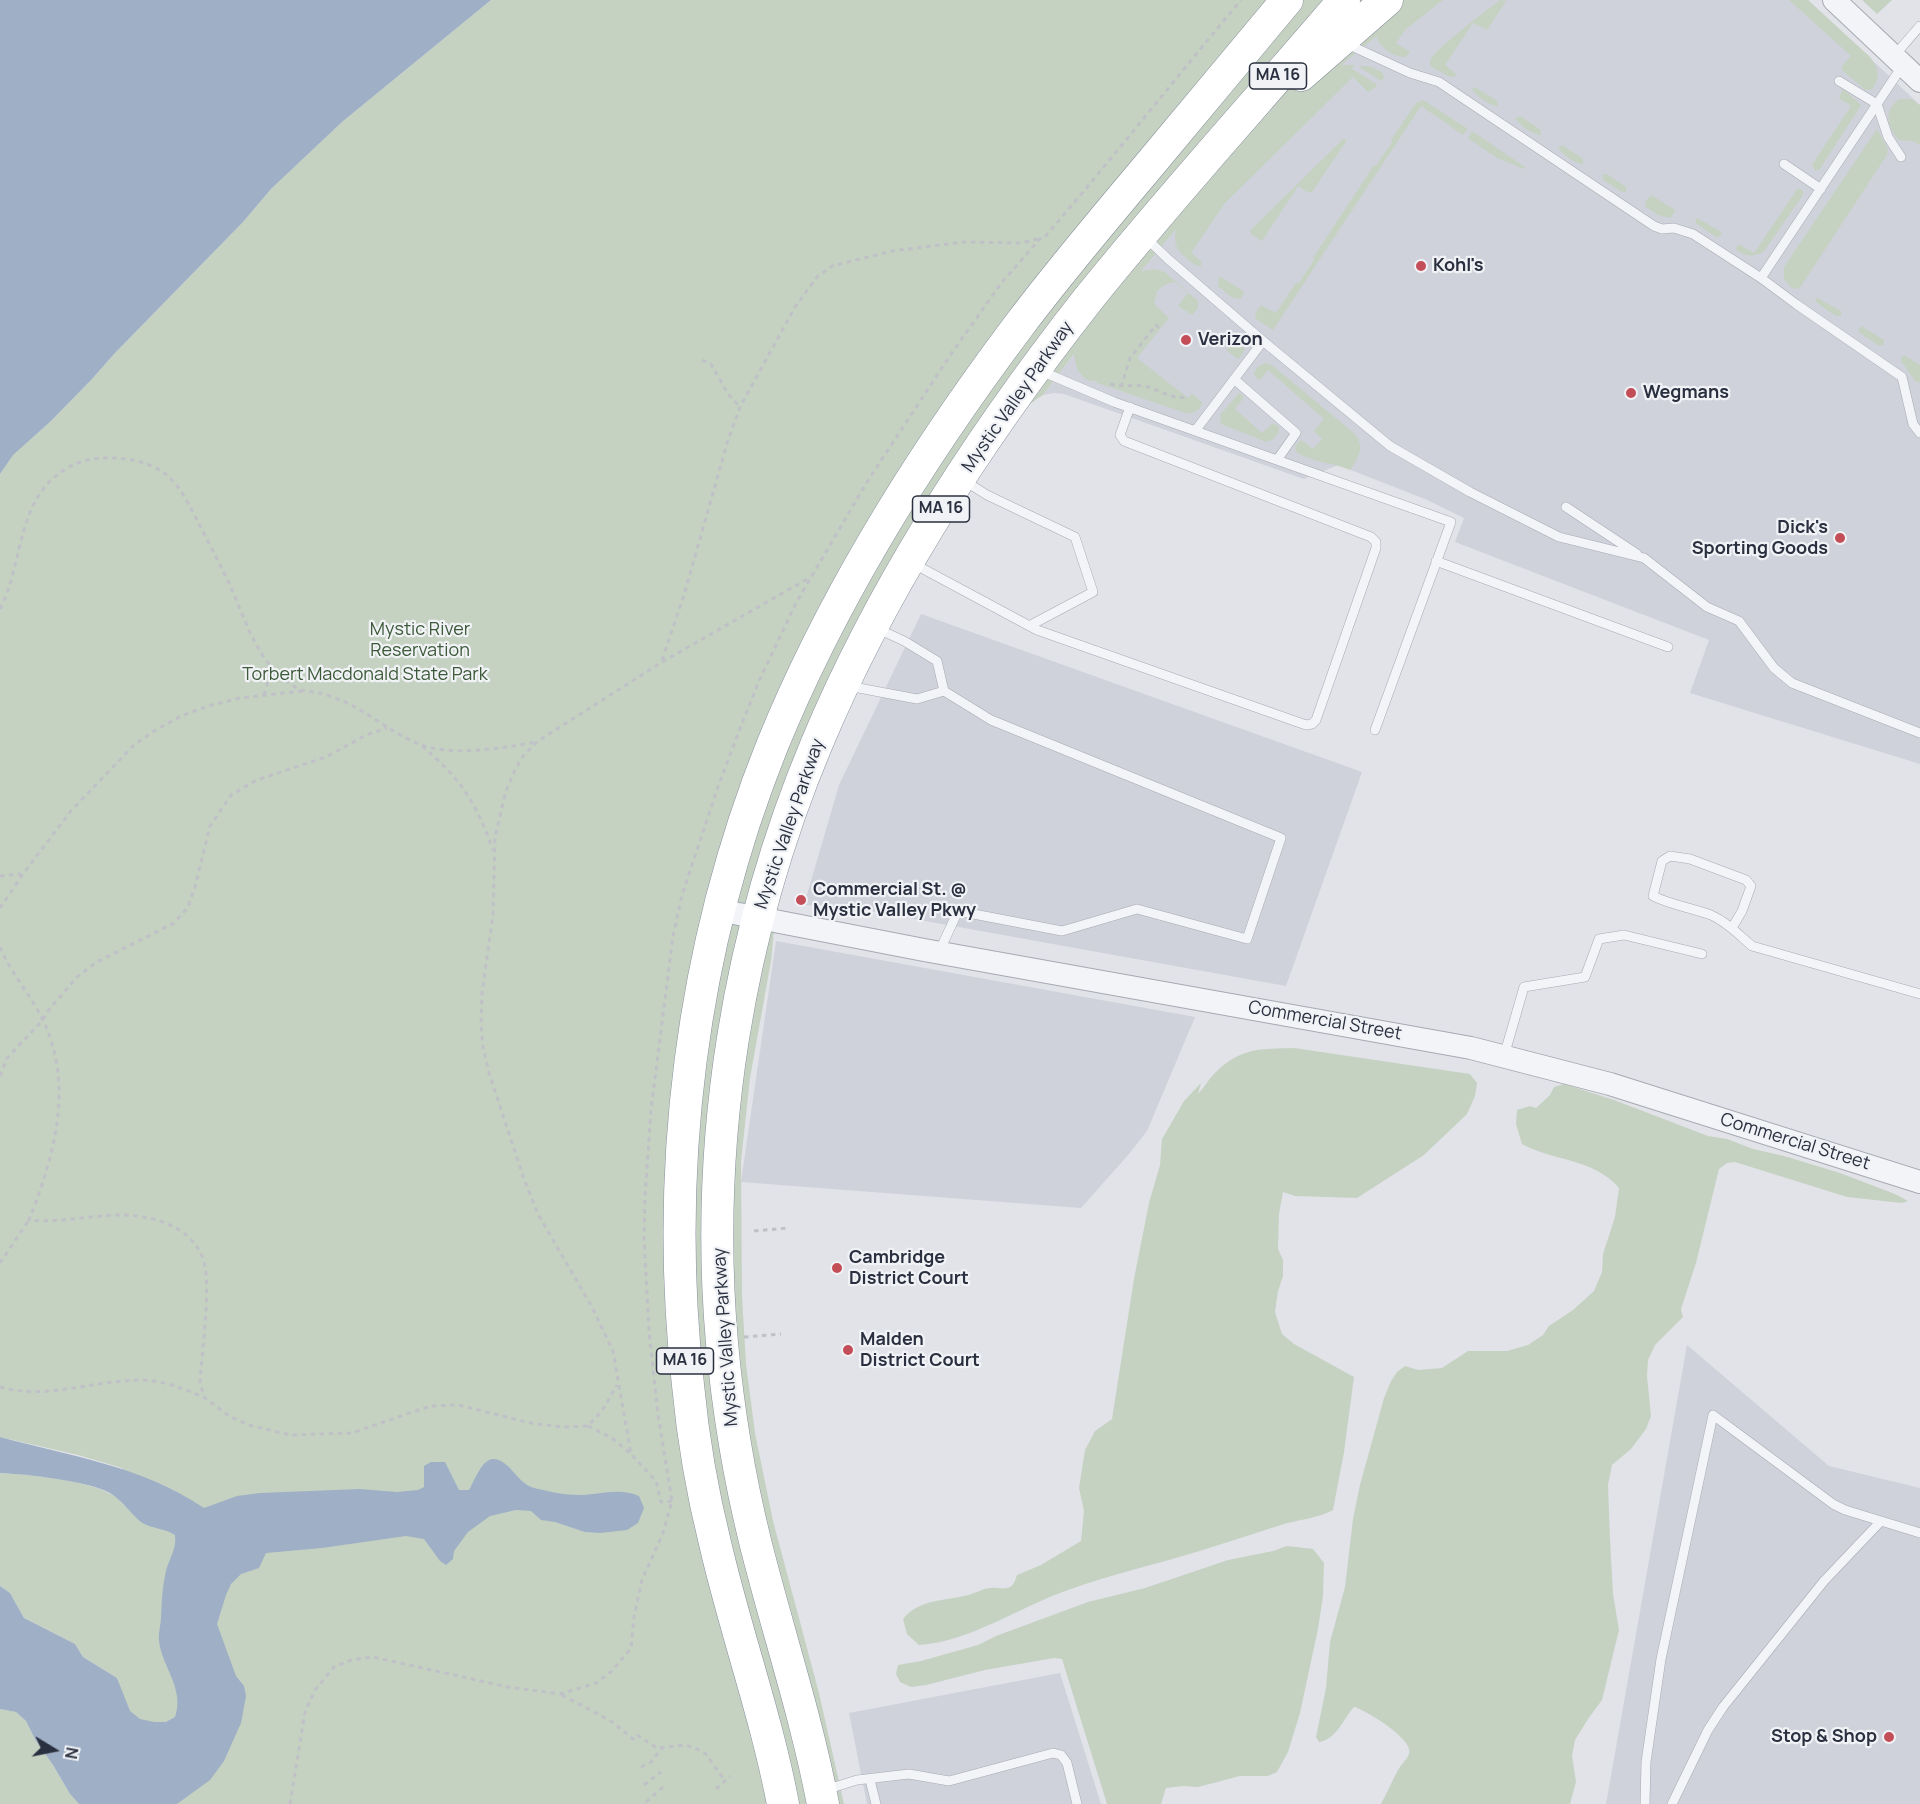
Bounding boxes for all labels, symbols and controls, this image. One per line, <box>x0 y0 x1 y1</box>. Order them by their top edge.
road number: MA 16 <box>1250 63 1306 89</box>
place label: Kohl's <box>1433 255 1483 277</box>
marker: Kohl's <box>1414 259 1428 273</box>
street label: Mystic Valley Parkway <box>958 317 1078 477</box>
place label: Verizon <box>1198 329 1263 351</box>
marker: Verizon <box>1179 333 1193 347</box>
place label: Wegmans <box>1643 382 1729 404</box>
marker: Wegmans <box>1624 386 1638 400</box>
road number: MA 16 <box>912 496 970 522</box>
place label: Dick's Sporting Goods <box>1692 517 1828 560</box>
marker: Dick's Sporting Goods <box>1833 531 1847 545</box>
park label: Mystic River Reservation <box>370 619 470 662</box>
park label: Torbert Macdonald State Park <box>242 664 488 686</box>
street label: Mystic Valley Parkway <box>751 736 829 912</box>
place label: Commercial St. @ Mystic Valley Pkwy <box>813 879 976 922</box>
marker: Commercial St. @ Mystic Valley Pkwy <box>794 893 808 907</box>
street label: Commercial Street <box>1247 997 1403 1045</box>
street label: Commercial Street <box>1718 1109 1872 1175</box>
street label: Mystic Valley Parkway <box>709 1247 743 1427</box>
place label: Cambridge District Court <box>849 1247 969 1290</box>
marker: Cambridge District Court <box>830 1261 844 1275</box>
place label: Malden District Court <box>860 1329 980 1372</box>
marker: Malden District Court <box>841 1343 855 1357</box>
road number: MA 16 <box>656 1348 714 1374</box>
north arrow <box>24 1720 84 1780</box>
place label: Stop & Shop <box>1771 1726 1877 1748</box>
marker: Stop & Shop <box>1882 1730 1896 1744</box>
text: N <box>60 1746 84 1761</box>

